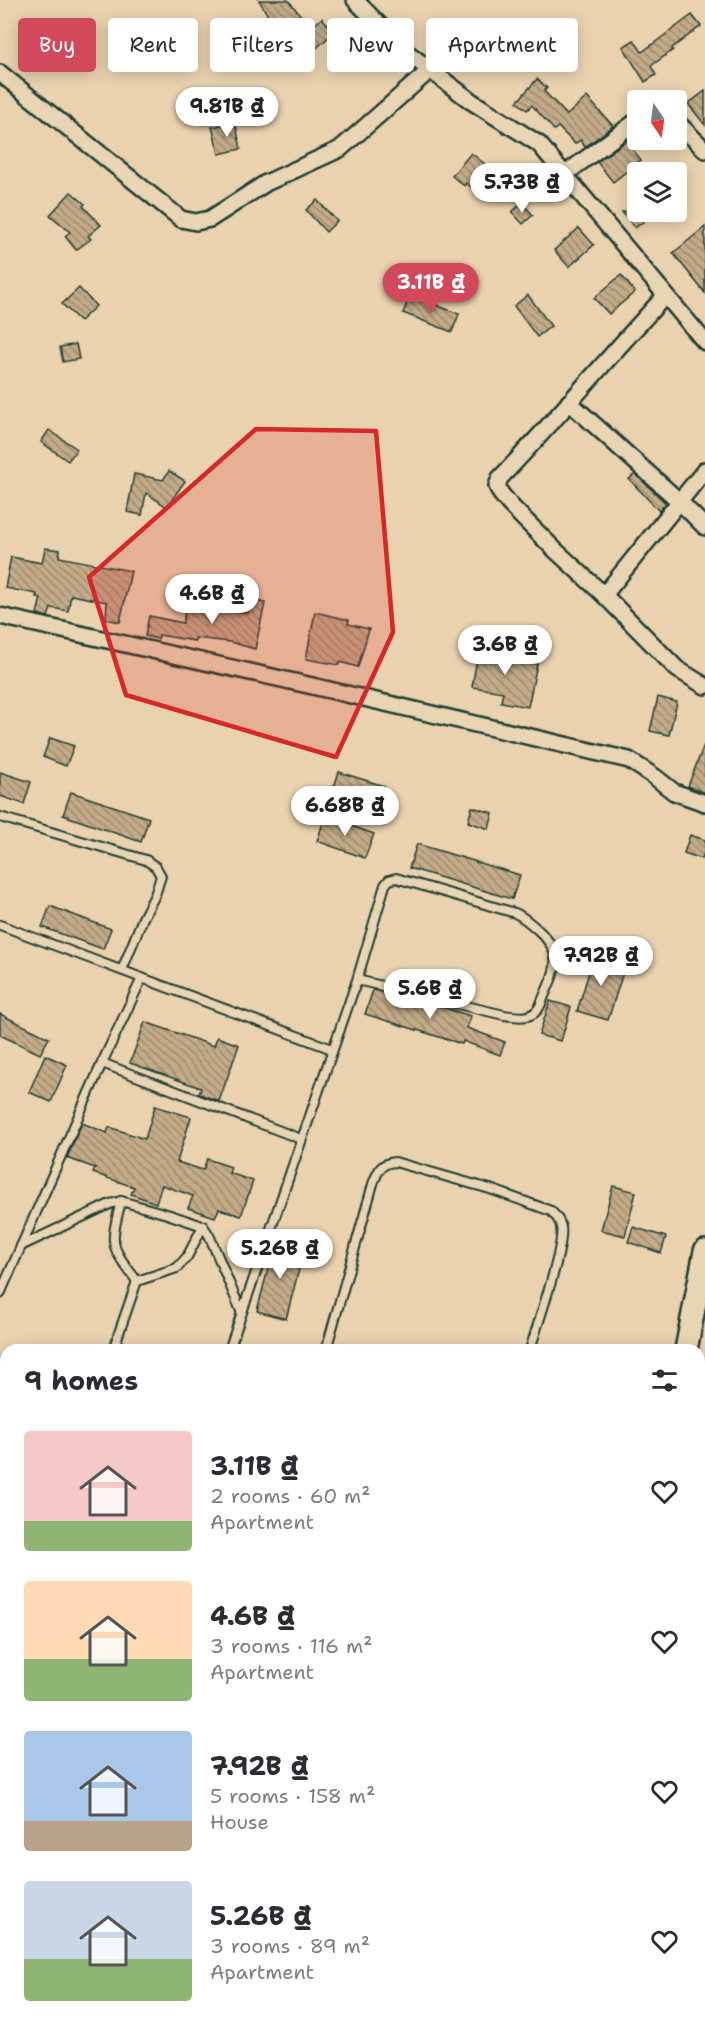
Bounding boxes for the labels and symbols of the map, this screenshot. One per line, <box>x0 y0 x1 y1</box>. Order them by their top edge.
pin: 9.81B ₫ <box>172 87 282 138</box>
north arrow <box>627 90 687 150</box>
pin: 5.73B ₫ <box>467 163 577 214</box>
pin: 3.11B ₫ <box>376 263 486 314</box>
pin: 4.6B ₫ <box>163 574 261 625</box>
pin: 3.6B ₫ <box>456 625 554 676</box>
pin: 6.68B ₫ <box>290 786 400 837</box>
pin: 7.92B ₫ <box>546 936 656 987</box>
pin: 5.6B ₫ <box>381 969 479 1020</box>
pin: 5.26B ₫ <box>225 1229 335 1280</box>

